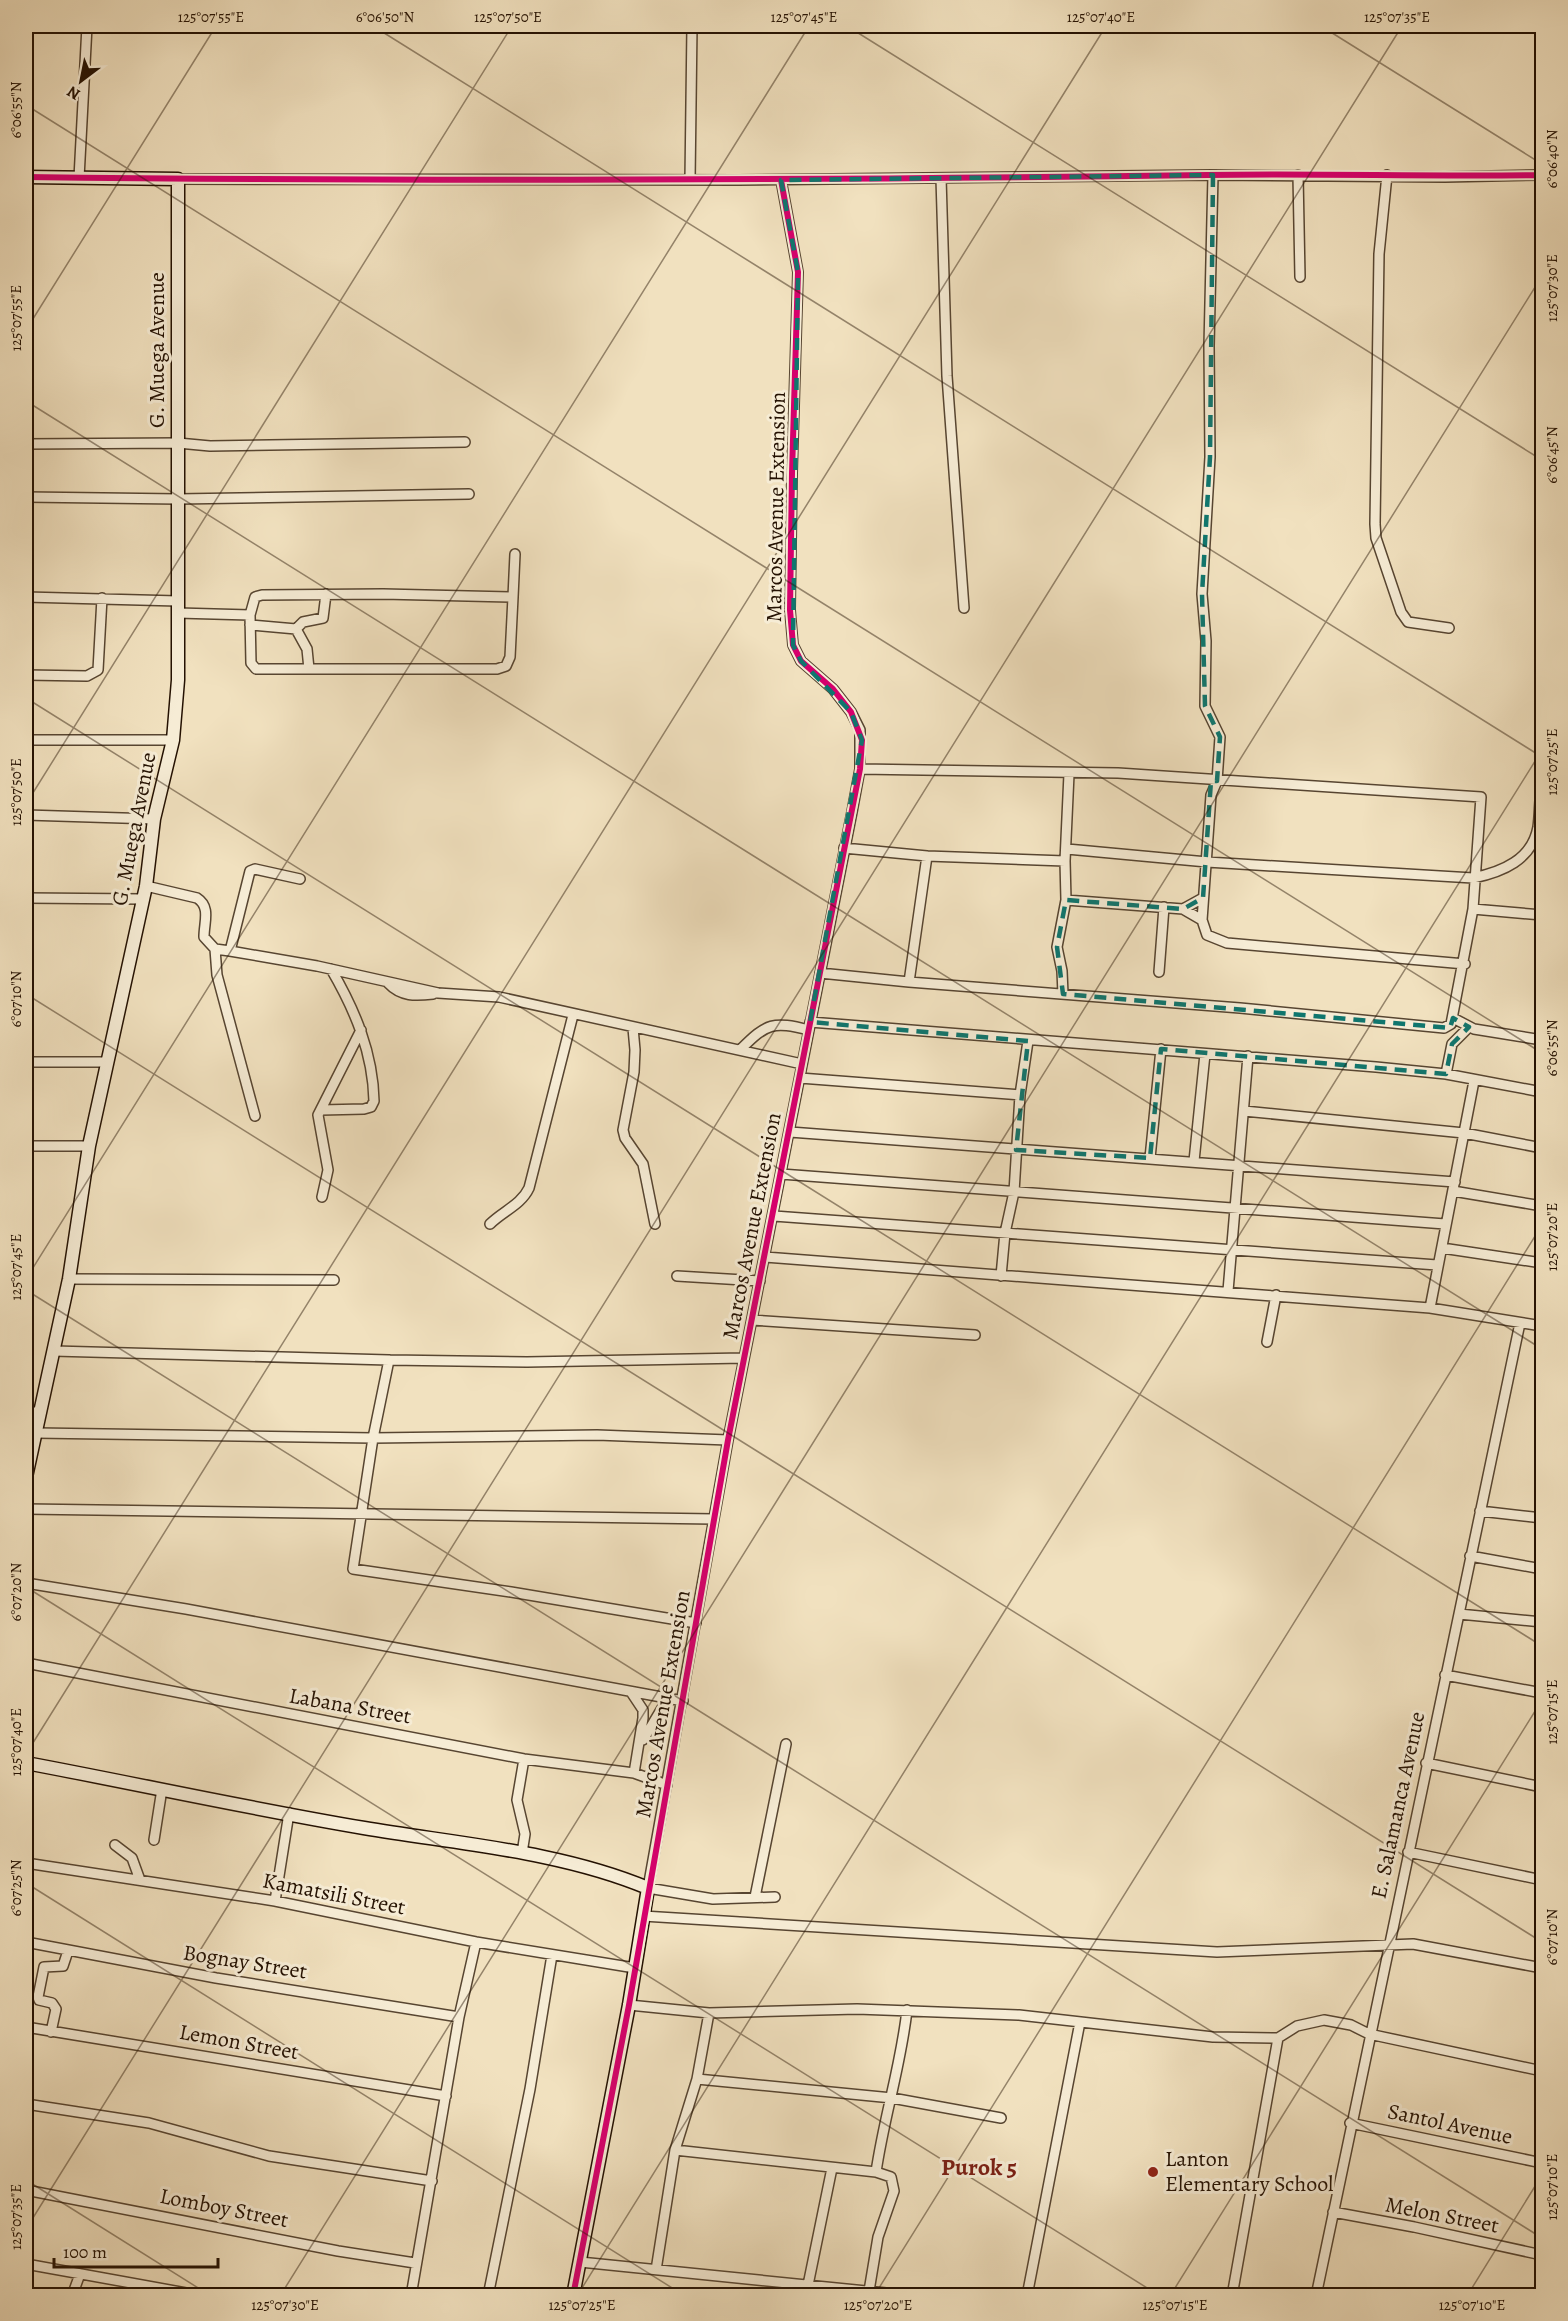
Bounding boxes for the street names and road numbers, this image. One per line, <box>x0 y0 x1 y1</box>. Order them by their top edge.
street label: G. Muega Avenue <box>142 272 172 428</box>
street label: Marcos Avenue Extension <box>759 391 793 623</box>
street label: G. Muega Avenue <box>104 750 164 908</box>
street label: Marcos Avenue Extension <box>715 1110 789 1342</box>
street label: Marcos Avenue Extension <box>628 1588 698 1820</box>
street label: Labana Street <box>287 1680 413 1732</box>
street label: E. Salamanca Avenue <box>1364 1709 1432 1901</box>
street label: Kamatsili Street <box>260 1865 408 1923</box>
street label: Bognay Street <box>181 1937 309 1987</box>
street label: Lemon Street <box>177 2017 301 2067</box>
street label: Santol Avenue <box>1385 2096 1515 2152</box>
street label: Lomboy Street <box>157 2181 291 2235</box>
street label: Melon Street <box>1383 2189 1501 2241</box>

